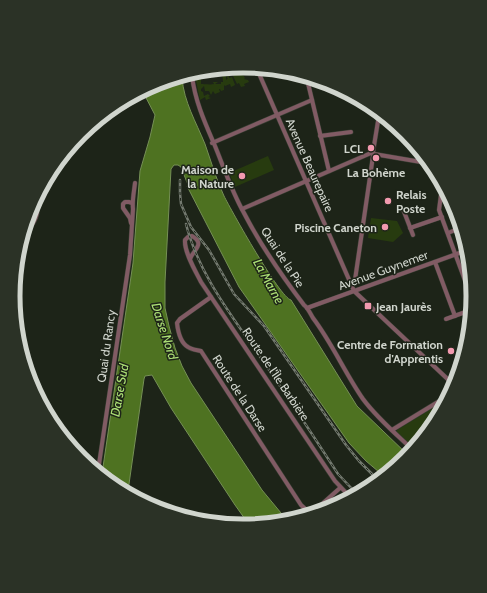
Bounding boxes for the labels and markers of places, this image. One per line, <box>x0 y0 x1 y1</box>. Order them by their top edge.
place label: LCL <box>344 141 363 156</box>
marker: LCL <box>366 143 376 153</box>
marker: La Bohème <box>371 153 381 163</box>
place label: Maison de la Nature <box>181 162 234 191</box>
place label: La Bohème <box>347 165 405 180</box>
marker: Maison de la Nature <box>237 171 247 181</box>
place label: Relais Poste <box>396 187 427 216</box>
marker: Relais Poste <box>383 196 393 206</box>
place label: Piscine Caneton <box>294 220 377 235</box>
marker: Piscine Caneton <box>380 222 390 232</box>
place label: Jean Jaurès <box>375 299 432 314</box>
marker: Jean Jaurès <box>363 301 373 311</box>
place label: Centre de Formation d'Apprentis <box>337 337 443 366</box>
marker: Centre de Formation d'Apprentis <box>446 346 456 356</box>

